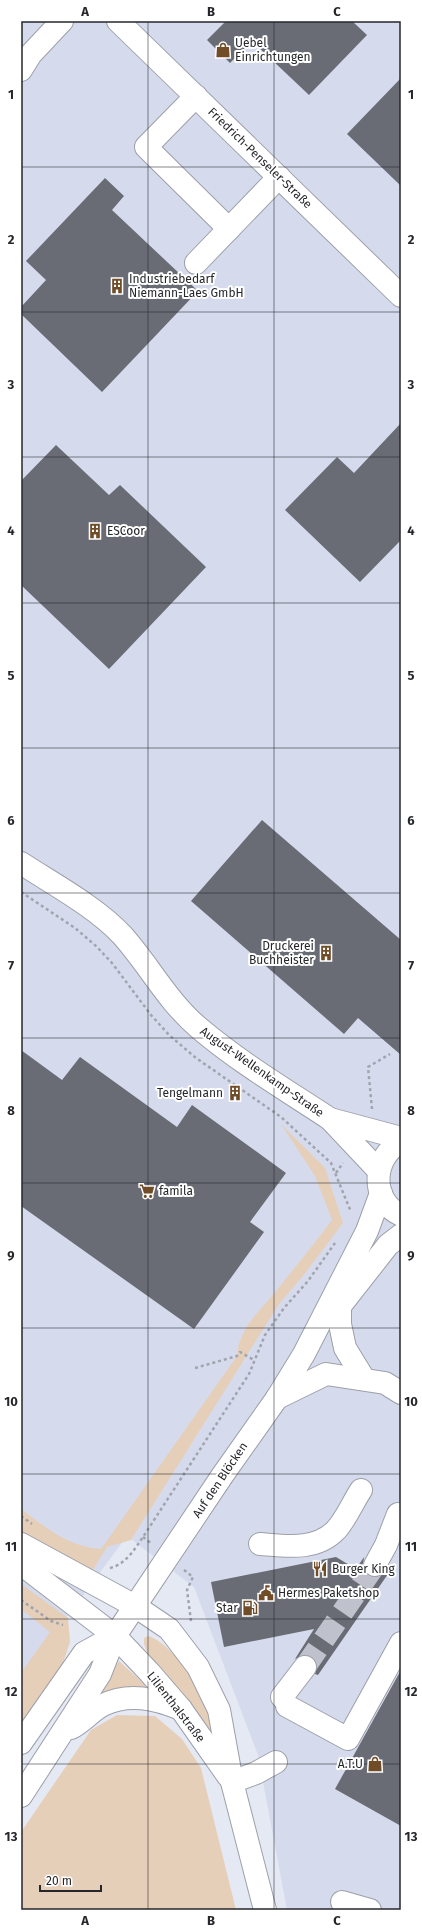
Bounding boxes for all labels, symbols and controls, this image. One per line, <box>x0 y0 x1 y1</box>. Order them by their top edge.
text: A <box>80 4 89 19</box>
text: B <box>207 4 215 19</box>
text: C <box>333 4 341 19</box>
place label: Uebel Einrichtungen <box>235 36 311 64</box>
shop icon: Uebel Einrichtungen <box>214 41 232 59</box>
text: 1 <box>8 87 14 102</box>
text: 1 <box>408 87 414 102</box>
street label: Friedrich-Penseler-Straße <box>205 105 315 211</box>
text: 2 <box>8 232 15 247</box>
text: 2 <box>408 232 415 247</box>
place label: Industriebedarf Niemann-Laes GmbH <box>129 272 244 300</box>
building icon: Industriebedarf Niemann-Laes GmbH <box>108 277 126 295</box>
text: 3 <box>7 377 15 392</box>
text: 3 <box>407 377 415 392</box>
building icon: ESCoor <box>86 522 104 540</box>
text: 4 <box>7 523 15 538</box>
text: 4 <box>407 523 415 538</box>
place label: ESCoor <box>107 524 145 538</box>
text: 5 <box>8 668 15 683</box>
text: 5 <box>408 668 415 683</box>
text: 6 <box>7 813 15 828</box>
text: 6 <box>407 813 415 828</box>
place label: Druckerei Buchheister <box>249 939 314 967</box>
building icon: Druckerei Buchheister <box>317 944 335 962</box>
text: 7 <box>8 958 14 973</box>
text: 7 <box>408 958 414 973</box>
street label: August-Wellenkamp-Straße <box>198 1024 326 1120</box>
building icon: Tengelmann <box>226 1084 244 1102</box>
place label: Tengelmann <box>157 1086 223 1100</box>
text: 8 <box>7 1103 15 1118</box>
text: 8 <box>407 1103 415 1118</box>
supermarket icon: famila <box>138 1182 156 1200</box>
place label: famila <box>159 1184 193 1198</box>
text: 9 <box>7 1248 15 1263</box>
text: 9 <box>407 1248 415 1263</box>
text: 10 <box>4 1394 18 1409</box>
text: 10 <box>404 1394 418 1409</box>
street label: Auf den Blöcken <box>190 1440 250 1520</box>
text: 11 <box>5 1539 17 1554</box>
text: 11 <box>405 1539 417 1554</box>
restaurant icon: Burger King <box>311 1560 329 1578</box>
place label: Burger King <box>332 1562 396 1576</box>
public building icon: Hermes Paketshop <box>257 1584 275 1602</box>
place label: Hermes Paketshop <box>278 1586 379 1600</box>
fuel station icon: Star <box>241 1599 259 1617</box>
place label: Star <box>216 1601 238 1615</box>
street label: Lilienthalstraße <box>144 1669 208 1745</box>
text: 12 <box>5 1684 18 1699</box>
text: 12 <box>405 1684 418 1699</box>
shop icon: A.T.U <box>366 1755 384 1773</box>
place label: A.T.U <box>338 1757 363 1771</box>
text: 13 <box>5 1829 18 1844</box>
text: 13 <box>405 1829 418 1844</box>
scale bar <box>40 1867 101 1893</box>
text: 20 m <box>46 1874 72 1888</box>
text: A <box>80 1913 89 1928</box>
text: B <box>207 1913 215 1928</box>
text: C <box>333 1913 341 1928</box>

